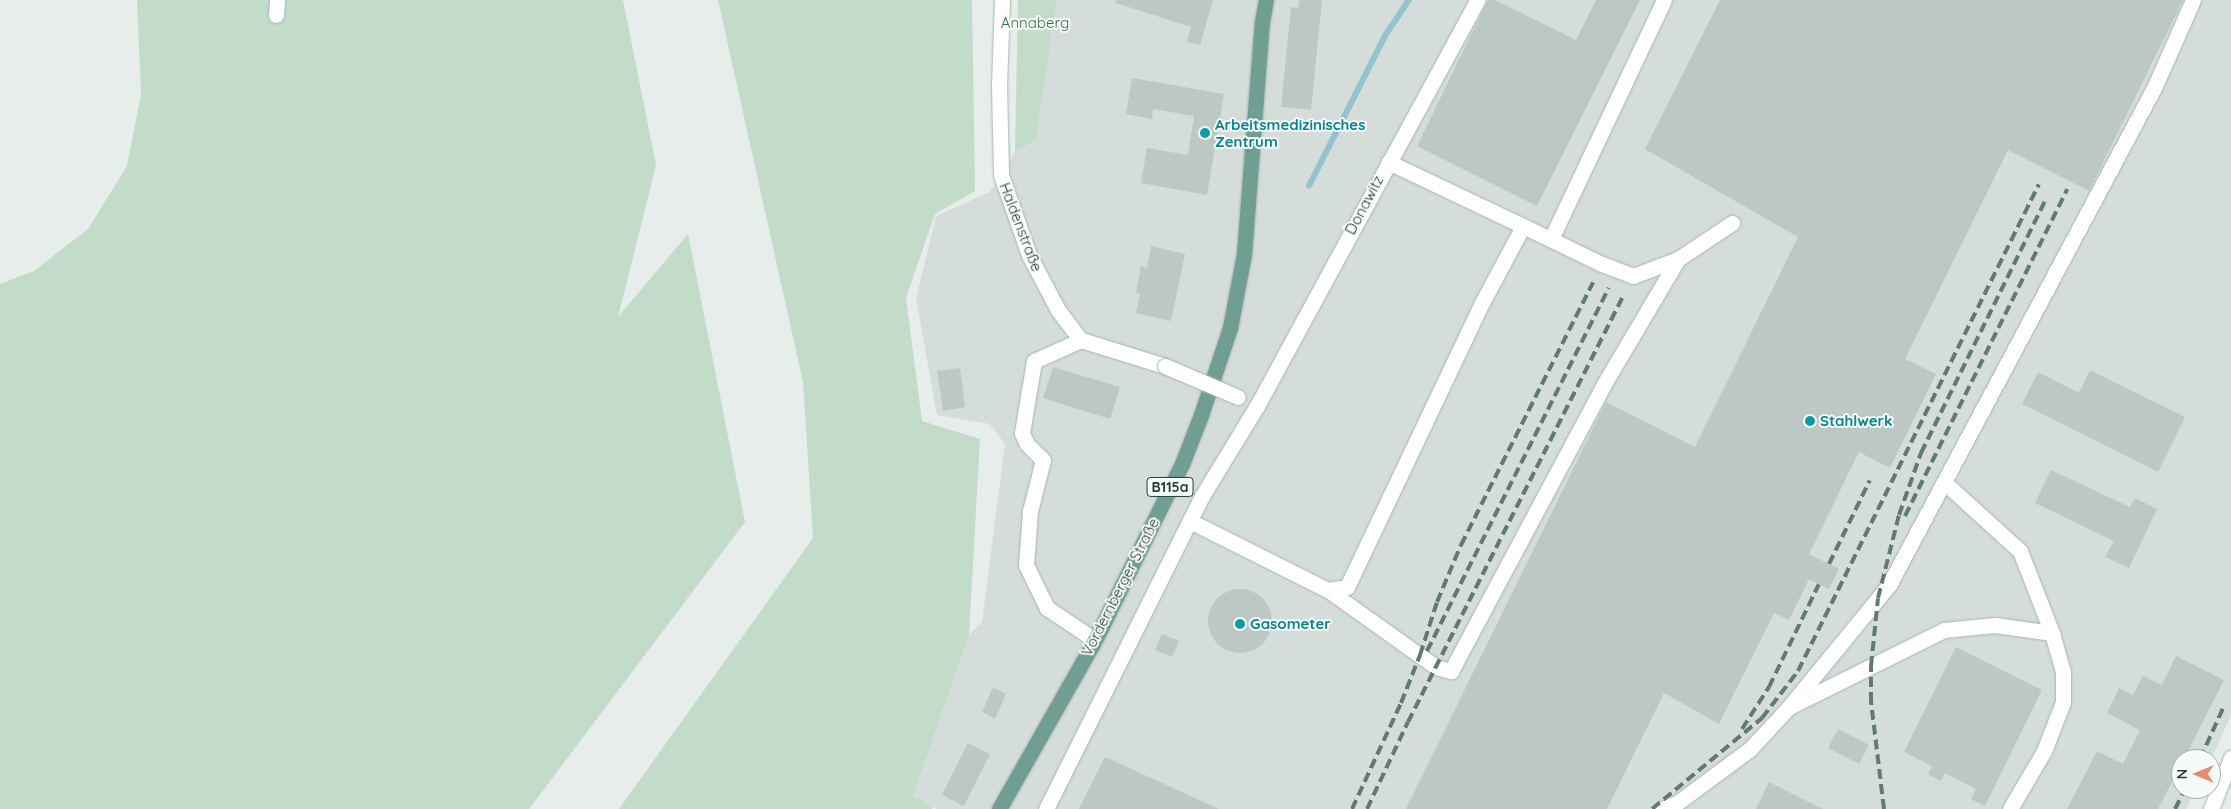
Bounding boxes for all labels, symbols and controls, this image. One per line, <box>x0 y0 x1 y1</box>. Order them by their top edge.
park label: Annaberg <box>1001 14 1069 32</box>
place label: Arbeitsmedizinisches Zentrum <box>1215 115 1365 150</box>
marker: Arbeitsmedizinisches Zentrum <box>1199 127 1211 139</box>
street label: Donawitz <box>1341 172 1387 238</box>
street label: Haldenstraße <box>996 180 1046 274</box>
place label: Stahlwerk <box>1820 412 1893 430</box>
marker: Stahlwerk <box>1804 415 1816 427</box>
road number: B115a <box>1146 476 1194 498</box>
street label: Vordernberger Straße <box>1077 515 1163 659</box>
place label: Gasometer <box>1250 615 1331 633</box>
marker: Gasometer <box>1234 618 1246 630</box>
north arrow <box>2171 749 2221 799</box>
text: N <box>2173 769 2191 779</box>

